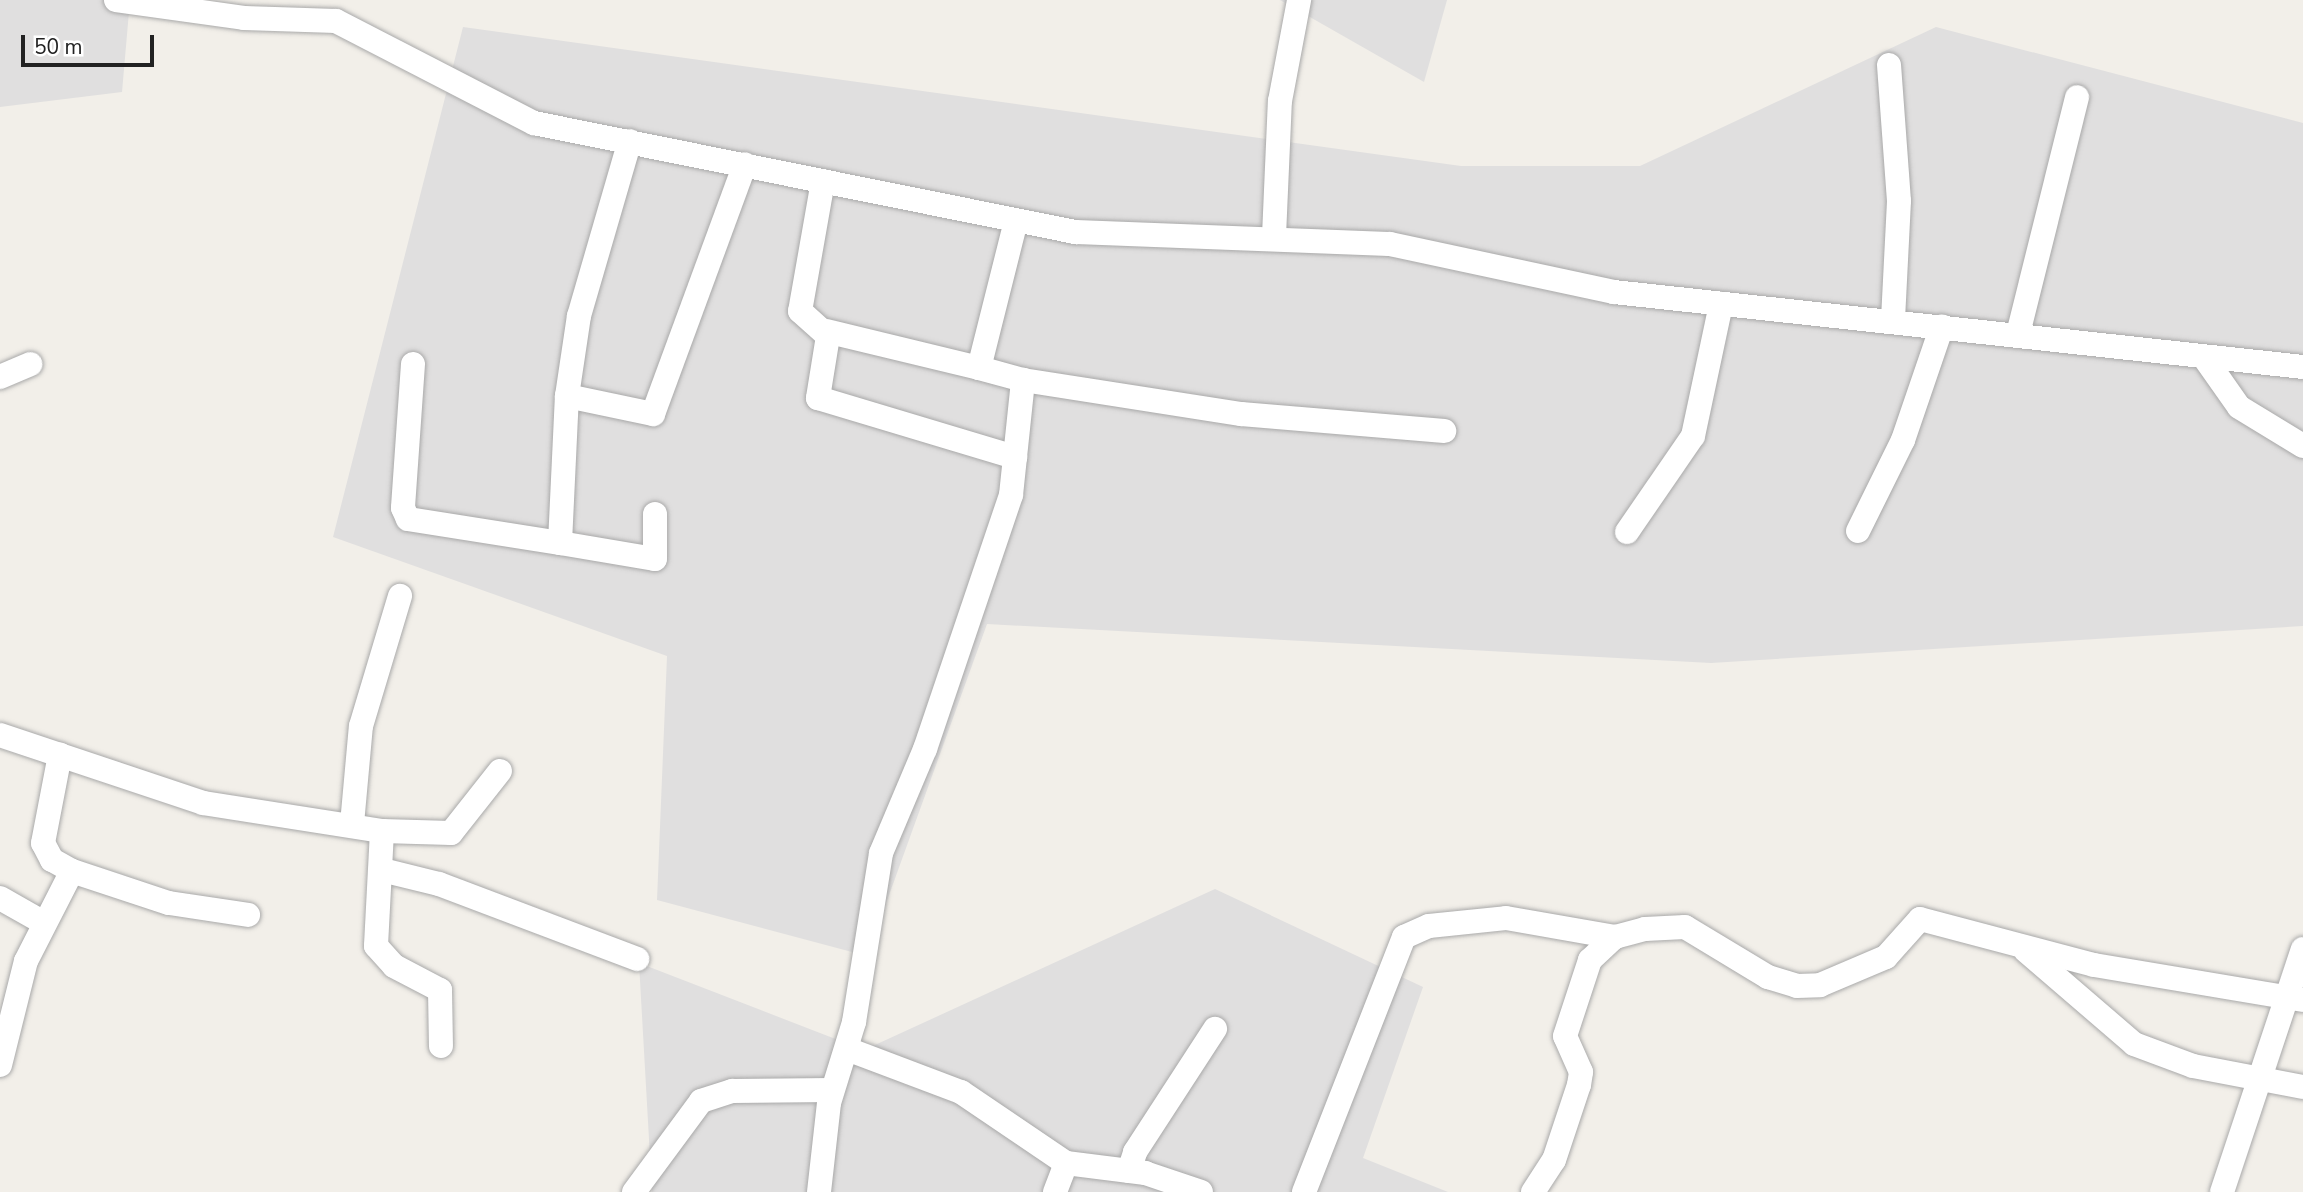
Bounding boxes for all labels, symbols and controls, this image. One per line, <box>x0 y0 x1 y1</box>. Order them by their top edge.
scale bar <box>24 21 158 65</box>
text: 50 m <box>34 33 83 61</box>

